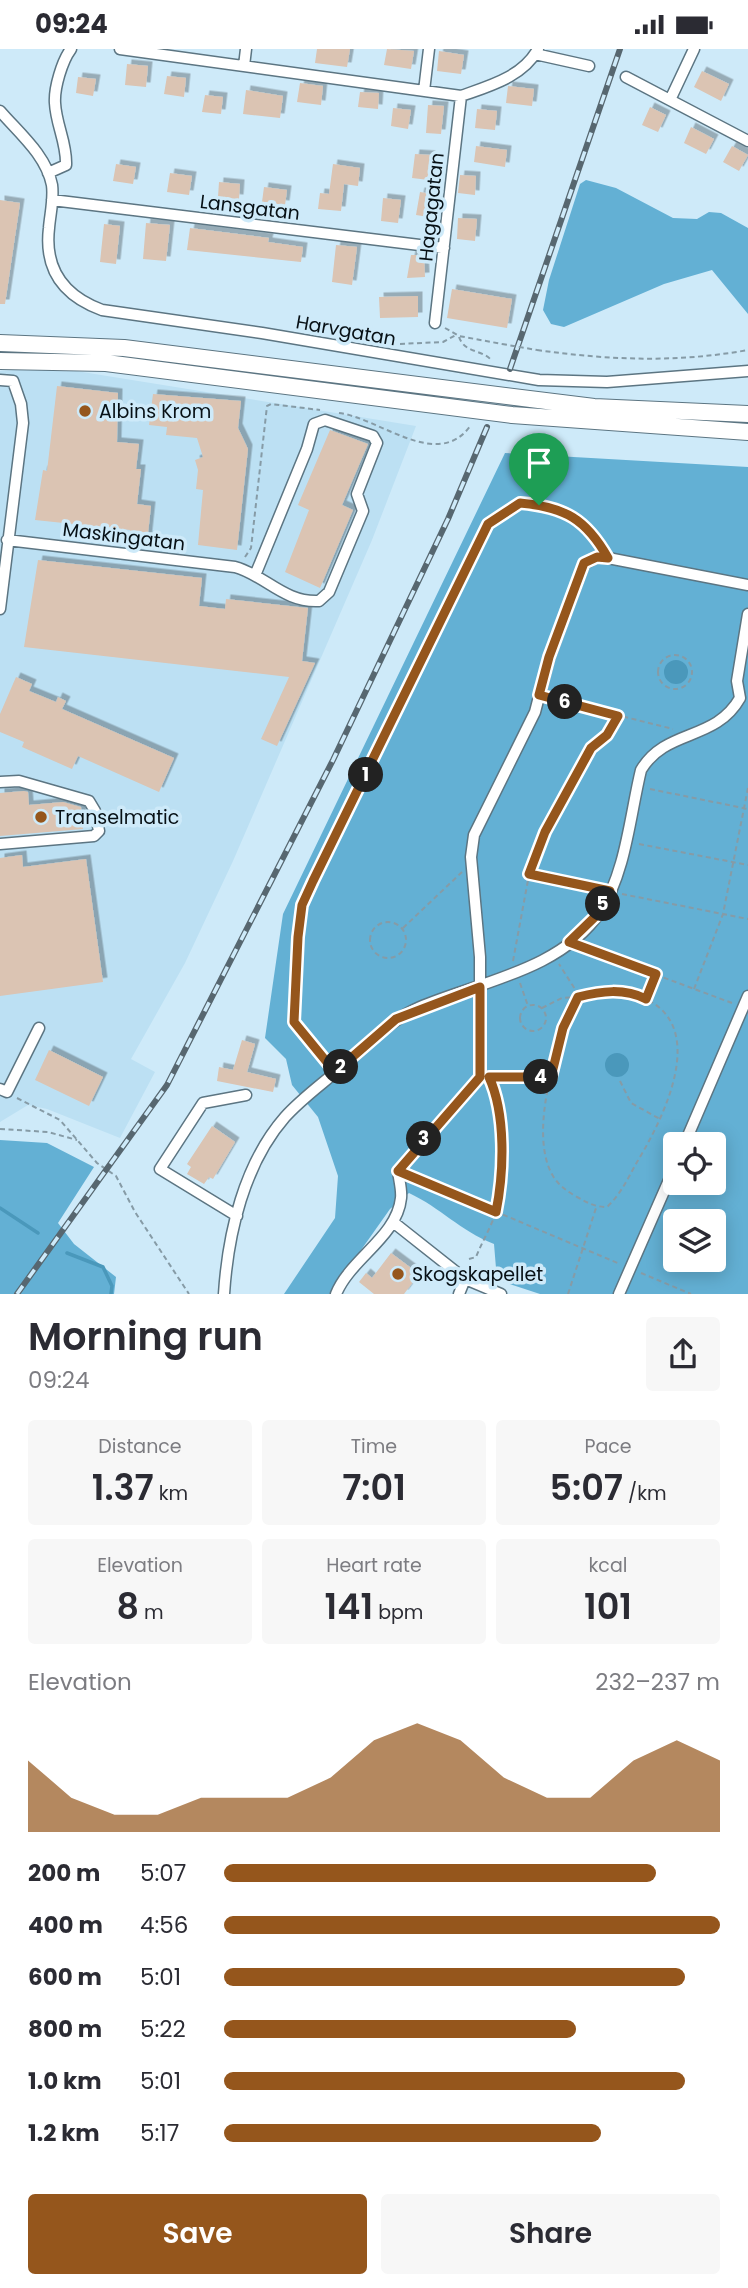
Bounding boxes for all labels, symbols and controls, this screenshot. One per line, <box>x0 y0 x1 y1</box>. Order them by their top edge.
text: 09:24 <box>35 6 108 42</box>
street label: Hagagatan <box>412 151 451 263</box>
street label: Lansgatan <box>198 188 302 227</box>
street label: Harvgatan <box>294 308 398 353</box>
place label: Albins Krom <box>99 398 211 425</box>
marker: Albins Krom <box>77 403 93 419</box>
pin <box>509 433 569 505</box>
icon: arrive <box>520 444 558 482</box>
street label: Maskingatan <box>61 516 187 557</box>
pin: 6 <box>548 685 582 719</box>
text: 6 <box>558 688 571 715</box>
pin: 1 <box>348 757 384 793</box>
text: 1 <box>362 761 369 788</box>
place label: Transelmatic <box>55 804 179 831</box>
marker: Transelmatic <box>33 809 49 825</box>
pin: 5 <box>586 887 620 921</box>
text: 5 <box>596 890 609 917</box>
pin: 2 <box>324 1049 358 1085</box>
text: 2 <box>335 1053 346 1080</box>
pin: 4 <box>524 1059 558 1095</box>
text: 4 <box>534 1063 547 1090</box>
pin: 3 <box>406 1121 442 1157</box>
text: 3 <box>418 1125 429 1152</box>
map controls <box>663 1132 726 1272</box>
button: locate <box>663 1132 726 1195</box>
button: layers <box>663 1209 726 1272</box>
place label: Skogskapellet <box>412 1261 543 1288</box>
marker: Skogskapellet <box>390 1266 406 1282</box>
text: Morning run <box>28 1310 263 1363</box>
button: share <box>646 1317 720 1391</box>
text: 09:24 <box>28 1364 90 1396</box>
text: Distance <box>98 1433 182 1460</box>
text: Time <box>351 1433 397 1460</box>
text: Pace <box>584 1433 632 1460</box>
text: 1.37 <box>92 1463 154 1512</box>
text: 7:01 <box>342 1463 406 1512</box>
text: 5:07 <box>549 1463 623 1512</box>
text: km <box>154 1480 188 1507</box>
text: /km <box>623 1480 667 1507</box>
text: Elevation <box>97 1552 183 1579</box>
text: Heart rate <box>326 1552 422 1579</box>
text: kcal <box>589 1552 627 1579</box>
text: 8 <box>116 1582 139 1631</box>
text: 141 <box>325 1582 373 1631</box>
text: 101 <box>584 1582 632 1631</box>
text: m <box>139 1599 164 1626</box>
text: bpm <box>373 1599 423 1626</box>
text: Elevation <box>28 1666 132 1698</box>
text: 232–237 m <box>595 1666 720 1698</box>
text: 200 m <box>28 1857 100 1889</box>
text: 5:07 <box>140 1857 186 1889</box>
text: 400 m <box>28 1909 103 1941</box>
text: 4:56 <box>140 1909 188 1941</box>
text: 600 m <box>28 1961 102 1993</box>
text: 5:01 <box>140 1961 181 1993</box>
text: 800 m <box>28 2013 102 2045</box>
text: 5:22 <box>140 2013 186 2045</box>
text: 1.0 km <box>28 2065 102 2097</box>
text: 5:01 <box>140 2065 181 2097</box>
text: 1.2 km <box>28 2117 100 2149</box>
text: 5:17 <box>140 2117 179 2149</box>
button: Save <box>28 2194 367 2274</box>
button: Share <box>381 2194 720 2274</box>

